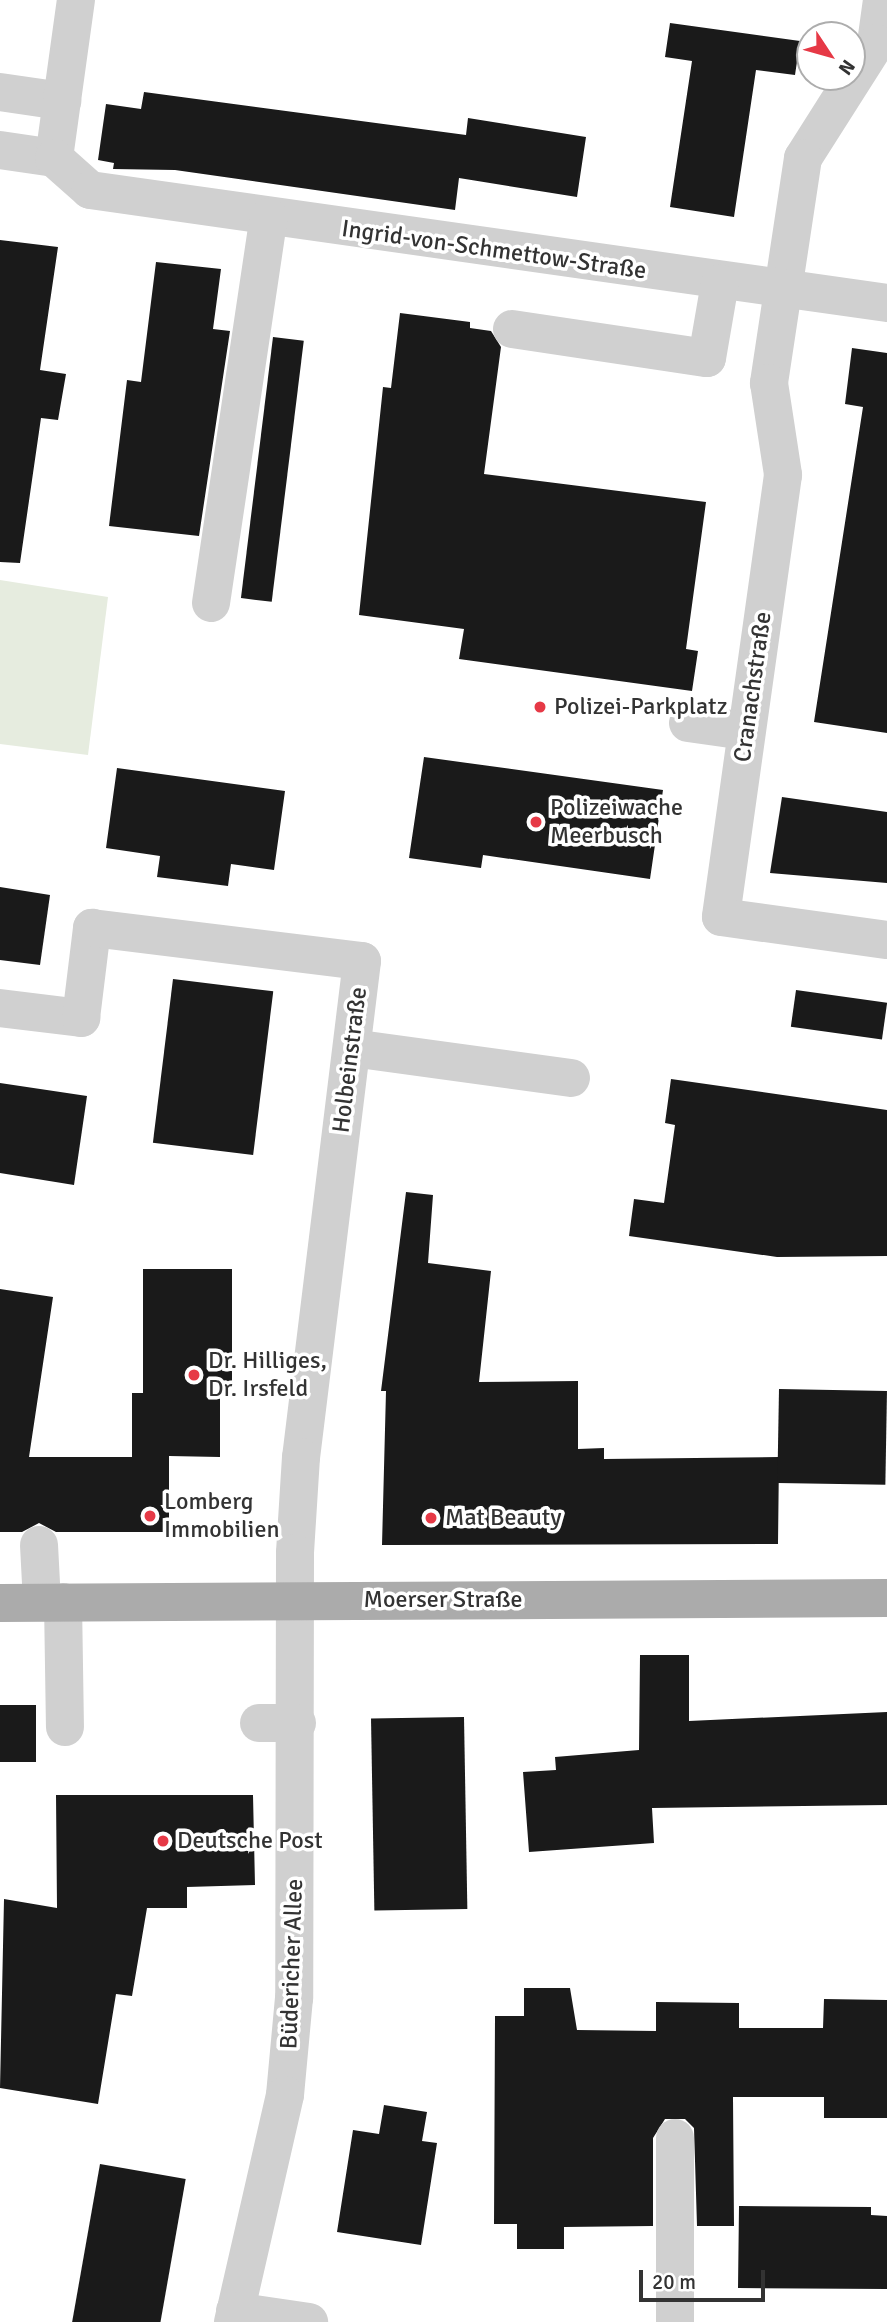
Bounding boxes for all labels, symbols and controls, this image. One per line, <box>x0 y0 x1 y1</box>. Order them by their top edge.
north arrow <box>796 21 866 91</box>
text: N <box>833 55 860 80</box>
street label: Ingrid-von-Schmettow-Straße <box>340 214 648 286</box>
street label: Cranachstraße <box>728 610 778 764</box>
place label: Polizei-Parkplatz <box>554 693 727 721</box>
marker: Polizei-Parkplatz <box>532 699 548 715</box>
place label: Polizeiwache Meerbusch <box>550 794 683 850</box>
marker: Polizeiwache Meerbusch <box>528 814 544 830</box>
street label: Holbeinstraße <box>327 985 373 1135</box>
place label: Dr. Hilliges, Dr. Irsfeld <box>208 1347 327 1403</box>
marker: Dr. Hilliges, Dr. Irsfeld <box>186 1367 202 1383</box>
place label: Lomberg Immobilien <box>164 1488 279 1544</box>
place label: Mat Beauty <box>445 1504 562 1532</box>
marker: Lomberg Immobilien <box>142 1508 158 1524</box>
marker: Mat Beauty <box>423 1510 439 1526</box>
street label: Moerser Straße <box>364 1586 522 1614</box>
place label: Deutsche Post <box>177 1827 323 1855</box>
marker: Deutsche Post <box>155 1833 171 1849</box>
street label: Büdericher Allee <box>275 1878 309 2050</box>
scale bar <box>642 2256 768 2300</box>
text: 20 m <box>652 2269 696 2295</box>

